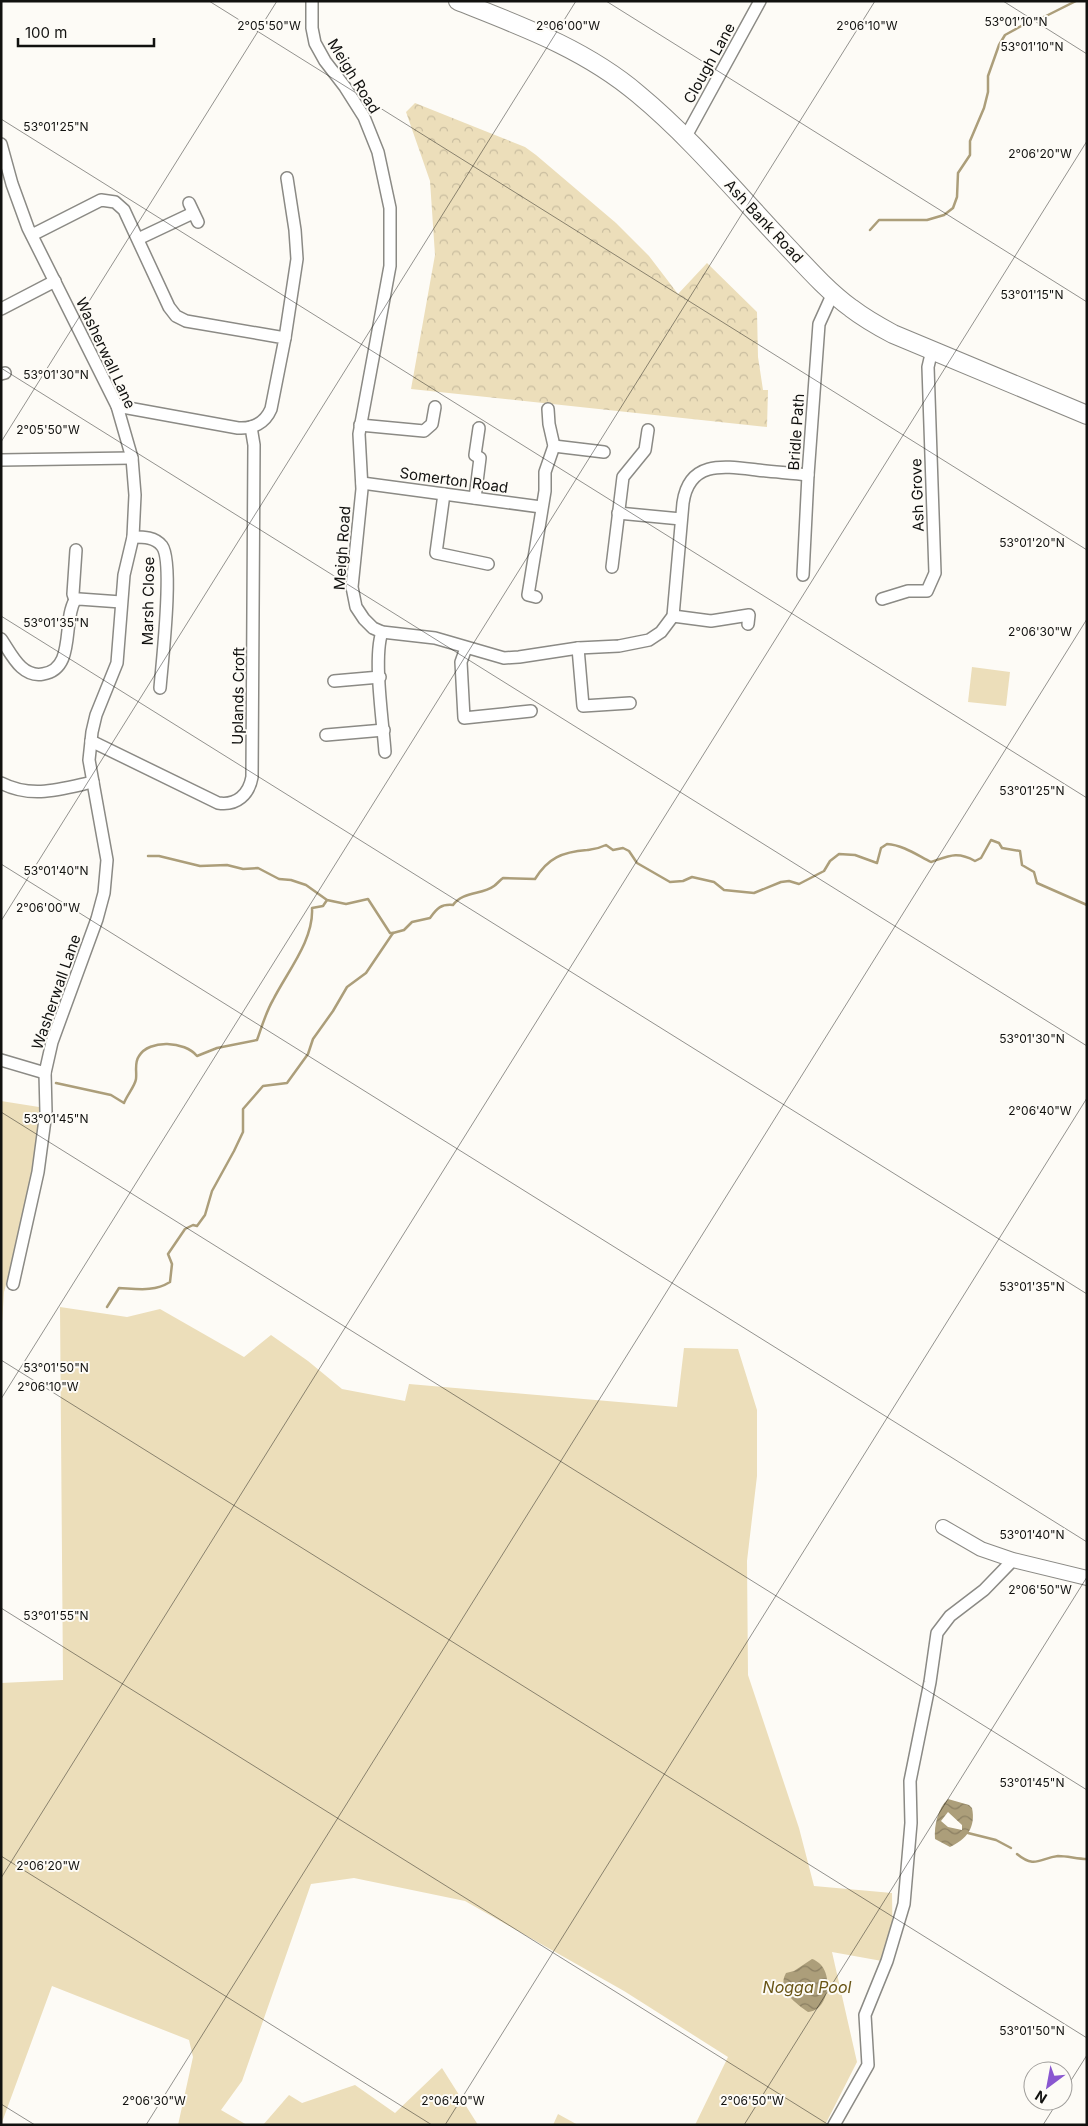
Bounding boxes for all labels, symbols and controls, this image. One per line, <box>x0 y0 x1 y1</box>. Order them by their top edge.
text: 53°01'10"N <box>984 14 1048 29</box>
scale bar <box>18 15 154 47</box>
text: 2°05'50"W <box>237 18 301 33</box>
text: 2°06'00"W <box>536 18 600 33</box>
text: 2°06'10"W <box>836 18 898 33</box>
street label: Clough Lane <box>679 19 739 107</box>
text: 100 m <box>25 23 67 42</box>
street label: Meigh Road <box>324 35 384 117</box>
text: 53°01'10"N <box>1000 39 1064 54</box>
text: 53°01'25"N <box>23 119 89 134</box>
text: 2°06'20"W <box>1008 146 1072 161</box>
street label: Ash Bank Road <box>721 175 807 267</box>
text: 53°01'15"N <box>1001 287 1063 302</box>
street label: Washerwall Lane <box>72 294 140 412</box>
text: 53°01'30"N <box>23 367 89 382</box>
street label: Bridle Path <box>784 393 808 471</box>
text: 2°05'50"W <box>16 422 80 437</box>
street label: Ash Grove <box>906 458 928 532</box>
street label: Somerton Road <box>399 463 509 497</box>
street label: Meigh Road <box>330 505 354 591</box>
text: 53°01'20"N <box>999 535 1065 550</box>
street label: Marsh Close <box>138 556 158 646</box>
text: 53°01'35"N <box>23 615 89 630</box>
text: 2°06'30"W <box>1008 624 1072 639</box>
street label: Uplands Croft <box>228 647 248 745</box>
text: 53°01'25"N <box>999 783 1065 798</box>
text: 53°01'40"N <box>23 863 89 878</box>
text: 2°06'00"W <box>16 900 80 915</box>
street label: Washerwall Lane <box>27 932 85 1052</box>
text: 53°01'30"N <box>999 1031 1065 1046</box>
text: 2°06'40"W <box>1008 1103 1072 1118</box>
text: 53°01'45"N <box>24 1111 88 1126</box>
text: 53°01'35"N <box>999 1279 1065 1294</box>
text: 53°01'50"N <box>23 1360 89 1375</box>
text: 2°06'10"W <box>17 1379 79 1394</box>
text: 53°01'40"N <box>999 1527 1065 1542</box>
text: 2°06'50"W <box>1008 1582 1072 1597</box>
text: 53°01'55"N <box>23 1608 89 1623</box>
text: 53°01'45"N <box>1000 1775 1064 1790</box>
text: 2°06'20"W <box>16 1858 80 1873</box>
water label: Nogga Pool <box>763 1977 852 1997</box>
text: 53°01'50"N <box>999 2023 1065 2038</box>
north arrow <box>1023 2061 1073 2111</box>
text: N <box>1032 2087 1050 2107</box>
text: 2°06'30"W <box>122 2093 186 2108</box>
text: 2°06'40"W <box>421 2093 485 2108</box>
text: 2°06'50"W <box>720 2093 784 2108</box>

